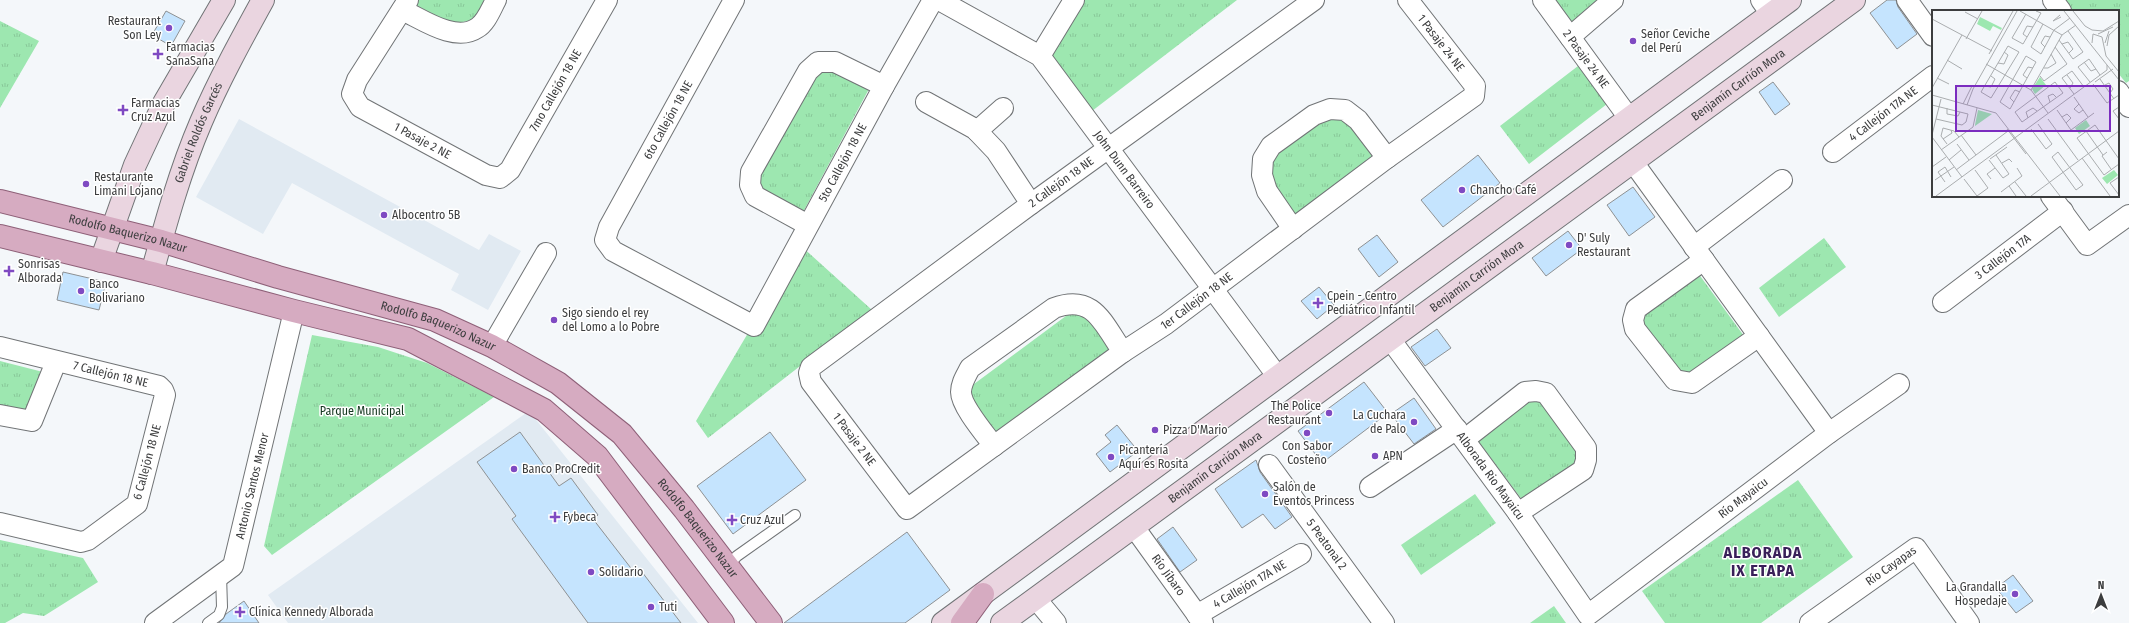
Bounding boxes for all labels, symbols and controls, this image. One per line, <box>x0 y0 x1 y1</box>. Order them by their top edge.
inset map <box>1932 10 2119 197</box>
street label: 1 Pasaje 24 NE <box>1415 12 1468 74</box>
place label: Restaurant Son Ley <box>108 14 162 42</box>
marker: Restaurant Son Ley <box>164 23 174 33</box>
street label: 2 Pasaje 24 NE <box>1560 27 1612 91</box>
place label: Señor Ceviche del Perú <box>1641 27 1710 55</box>
marker: Señor Ceviche del Perú <box>1628 36 1638 46</box>
place label: Farmacias SanaSana <box>166 40 215 68</box>
street label: Benjamín Carrión Mora <box>1689 46 1788 124</box>
street label: 7mo Callejón 18 NE <box>527 47 585 134</box>
marker: Farmacias SanaSana <box>153 49 163 59</box>
street label: 6to Callejón 18 NE <box>641 78 696 162</box>
street label: Gabriel Roldós Garcés <box>172 80 225 185</box>
street label: 4 Callejón 17A NE <box>1846 83 1920 144</box>
place label: Farmacias Cruz Azul <box>131 96 180 124</box>
marker: Farmacias Cruz Azul <box>118 105 128 115</box>
street label: 1 Pasaje 2 NE <box>392 120 454 162</box>
street label: 5to Callejón 18 NE <box>816 120 870 204</box>
street label: John Dunn Barreiro <box>1091 128 1158 211</box>
street label: 2 Callejón 18 NE <box>1026 154 1097 210</box>
place label: Restaurante Limani Lojano <box>94 170 163 198</box>
marker: Restaurante Limani Lojano <box>81 179 91 189</box>
place label: Chancho Café <box>1470 183 1537 197</box>
marker: Chancho Café <box>1457 185 1467 195</box>
place label: Albocentro 5B <box>392 208 461 222</box>
marker: Albocentro 5B <box>379 210 389 220</box>
street label: Rodolfo Baquerizo Nazur <box>67 211 190 256</box>
place label: D' Suly Restaurant <box>1577 231 1630 259</box>
street label: 3 Callejón 17A <box>1972 231 2034 282</box>
street label: Benjamín Carrión Mora <box>1427 237 1526 315</box>
marker: D' Suly Restaurant <box>1564 240 1574 250</box>
place label: Sonrisas Alborada <box>18 257 62 285</box>
marker: Sonrisas Alborada <box>3 265 15 277</box>
street label: 1er Callejón 18 NE <box>1158 269 1236 333</box>
place label: Banco Bolivariano <box>89 277 145 305</box>
marker: Banco Bolivariano <box>76 286 86 296</box>
place label: Cpein - Centro Pediátrico Infantil <box>1327 289 1415 317</box>
marker: Cpein - Centro Pediátrico Infantil <box>1312 297 1324 309</box>
street label: Rodolfo Baquerizo Nazur <box>379 298 499 354</box>
place label: Sigo siendo el rey del Lomo a lo Pobre <box>562 306 659 334</box>
marker: Sigo siendo el rey del Lomo a lo Pobre <box>549 315 559 325</box>
street label: 7 Callejón 18 NE <box>72 358 150 390</box>
place label: The Police Restaurant <box>1268 399 1321 427</box>
park label: Parque Municipal <box>320 404 404 418</box>
marker: The Police Restaurant <box>1324 408 1334 418</box>
place label: La Cuchara de Palo <box>1353 408 1406 436</box>
street label: 1 Pasaje 2 NE <box>830 410 879 469</box>
marker: La Cuchara de Palo <box>1409 417 1419 427</box>
street label: 6 Callejón 18 NE <box>130 422 164 501</box>
place label: Pizza D'Mario <box>1163 423 1228 437</box>
marker: Pizza D'Mario <box>1150 425 1160 435</box>
street label: Benjamín Carrión Mora <box>1166 428 1265 506</box>
marker: Con Sabor Costeño <box>1302 428 1312 438</box>
street label: Alborada Rio Mayaicu <box>1454 429 1528 523</box>
street label: Antonio Santos Menor <box>233 431 272 540</box>
place label: Con Sabor Costeño <box>1282 439 1333 467</box>
place label: Picantería Aquí es Rosita <box>1119 443 1188 471</box>
place label: APN <box>1383 449 1403 463</box>
marker: APN <box>1370 451 1380 461</box>
marker: Picantería Aquí es Rosita <box>1106 452 1116 462</box>
place label: Banco ProCredit <box>522 462 600 476</box>
marker: Banco ProCredit <box>509 464 519 474</box>
street label: Río Mayaicu <box>1716 475 1771 521</box>
street label: Rodolfo Baquerizo Nazur <box>655 476 741 581</box>
place label: Salón de Eventos Princess <box>1273 480 1354 508</box>
marker: Salón de Eventos Princess <box>1260 489 1270 499</box>
place label: Fybeca <box>563 510 597 524</box>
marker: Fybeca <box>550 512 560 522</box>
place label: Cruz Azul <box>740 513 784 527</box>
marker: Cruz Azul <box>727 515 737 525</box>
street label: 5 Peatonal 2 <box>1304 516 1350 572</box>
district label: ALBORADA IX ETAPA <box>1723 543 1802 580</box>
street label: Río Cayapas <box>1863 543 1919 588</box>
street label: Río Jíbaro <box>1149 551 1188 598</box>
street label: 4 Callejón 17A NE <box>1211 557 1289 611</box>
place label: Solidario <box>599 565 643 579</box>
marker: Solidario <box>586 567 596 577</box>
north arrow <box>2081 575 2121 615</box>
text: N <box>2098 579 2104 592</box>
place label: La Grandalla Hospedaje <box>1946 580 2007 608</box>
marker: La Grandalla Hospedaje <box>2010 589 2020 599</box>
place label: Tuti <box>659 600 677 614</box>
marker: Tuti <box>646 602 656 612</box>
place label: Clínica Kennedy Alborada <box>249 605 374 619</box>
marker: Clínica Kennedy Alborada <box>234 606 246 618</box>

